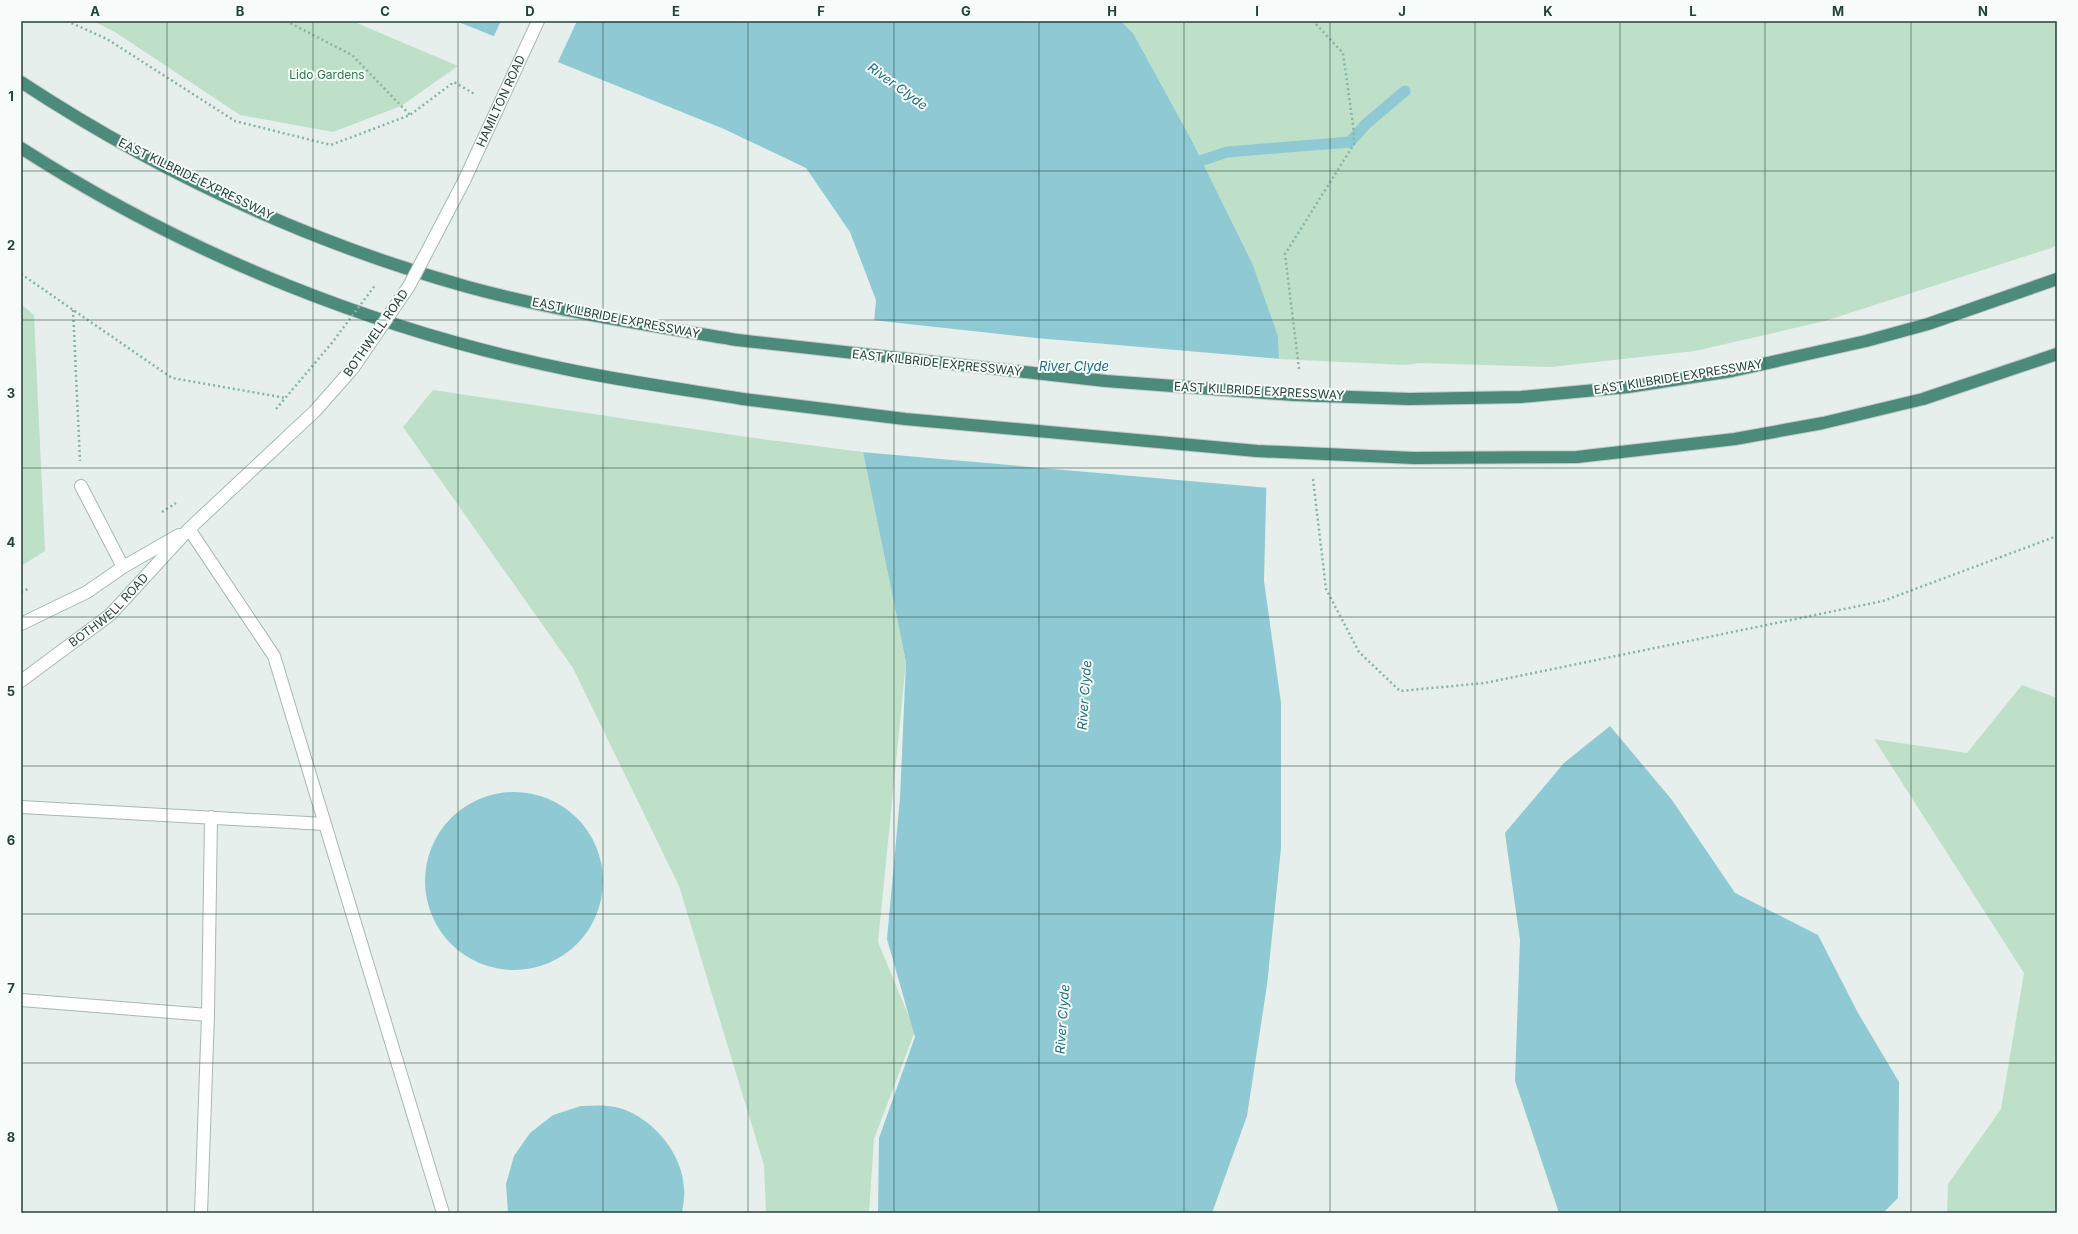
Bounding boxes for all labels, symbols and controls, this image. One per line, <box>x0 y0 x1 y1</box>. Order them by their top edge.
text: A <box>90 3 100 19</box>
text: B <box>236 3 245 19</box>
text: C <box>380 3 390 19</box>
text: D <box>525 3 535 19</box>
text: E <box>672 3 680 19</box>
text: F <box>817 3 825 19</box>
text: G <box>961 3 971 19</box>
text: H <box>1107 3 1117 19</box>
text: I <box>1255 3 1259 19</box>
text: J <box>1398 3 1406 19</box>
text: K <box>1543 3 1553 19</box>
text: L <box>1689 3 1697 19</box>
text: M <box>1832 3 1844 19</box>
text: N <box>1978 3 1988 19</box>
street label: HAMILTON ROAD <box>473 53 528 149</box>
water label: River Clyde <box>865 59 931 113</box>
park label: Lido Gardens <box>289 67 365 82</box>
text: 1 <box>8 88 14 104</box>
street label: EAST KILBRIDE EXPRESSWAY <box>116 134 276 223</box>
text: 2 <box>7 237 15 253</box>
street label: BOTHWELL ROAD <box>340 286 411 379</box>
street label: EAST KILBRIDE EXPRESSWAY <box>531 294 701 341</box>
street label: EAST KILBRIDE EXPRESSWAY <box>851 346 1023 379</box>
street label: EAST KILBRIDE EXPRESSWAY <box>1593 356 1763 397</box>
water label: River Clyde <box>1039 358 1109 374</box>
street label: EAST KILBRIDE EXPRESSWAY <box>1173 379 1345 402</box>
text: 3 <box>7 385 15 401</box>
text: 4 <box>7 534 16 550</box>
street label: BOTHWELL ROAD <box>66 570 151 650</box>
water label: River Clyde <box>1074 660 1094 730</box>
text: 5 <box>7 683 15 699</box>
text: 6 <box>7 832 15 848</box>
text: 7 <box>7 980 15 996</box>
water label: River Clyde <box>1052 984 1072 1054</box>
text: 8 <box>7 1129 15 1145</box>

